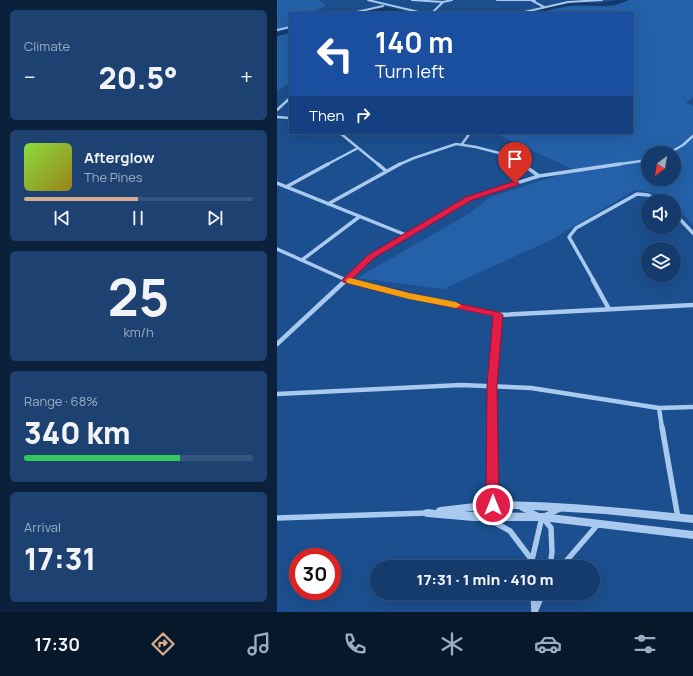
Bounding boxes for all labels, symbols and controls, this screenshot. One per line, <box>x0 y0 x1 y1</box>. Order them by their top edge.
text: 140 m <box>375 23 454 61</box>
icon: left <box>309 28 361 80</box>
text: Climate <box>24 37 70 55</box>
text: 20.5° <box>99 57 178 98</box>
text: Turn left <box>375 59 445 83</box>
text: − <box>24 62 36 92</box>
text: + <box>240 62 253 92</box>
icon: right <box>352 104 374 126</box>
text: Then <box>309 105 344 126</box>
pin <box>498 142 532 183</box>
north arrow <box>641 146 681 186</box>
map controls <box>641 146 681 282</box>
text: Afterglow <box>84 147 155 168</box>
icon: arrive <box>504 148 526 170</box>
text: The Pines <box>84 168 143 186</box>
button: sound <box>641 194 681 234</box>
icon: previous <box>51 207 73 229</box>
icon: pause <box>127 207 149 229</box>
icon: next <box>204 207 226 229</box>
button: layers <box>641 242 681 282</box>
text: 25 <box>108 261 169 332</box>
text: km/h <box>123 323 154 341</box>
text: Range · 68% <box>24 392 98 410</box>
text: 340 km <box>24 412 130 453</box>
position arrow <box>472 484 514 526</box>
text: Arrival <box>24 518 61 536</box>
text: 17:31 <box>24 538 96 579</box>
speed limit sign: 30 <box>289 548 341 600</box>
text: 17:31 · 1 min · 410 m <box>417 569 553 590</box>
icon: directions <box>149 630 177 658</box>
icon: music <box>245 630 273 658</box>
icon: phone <box>341 630 369 658</box>
icon: climate <box>438 630 466 658</box>
icon: car <box>534 630 562 658</box>
icon: filters <box>631 630 659 658</box>
text: 17:30 <box>34 632 80 656</box>

